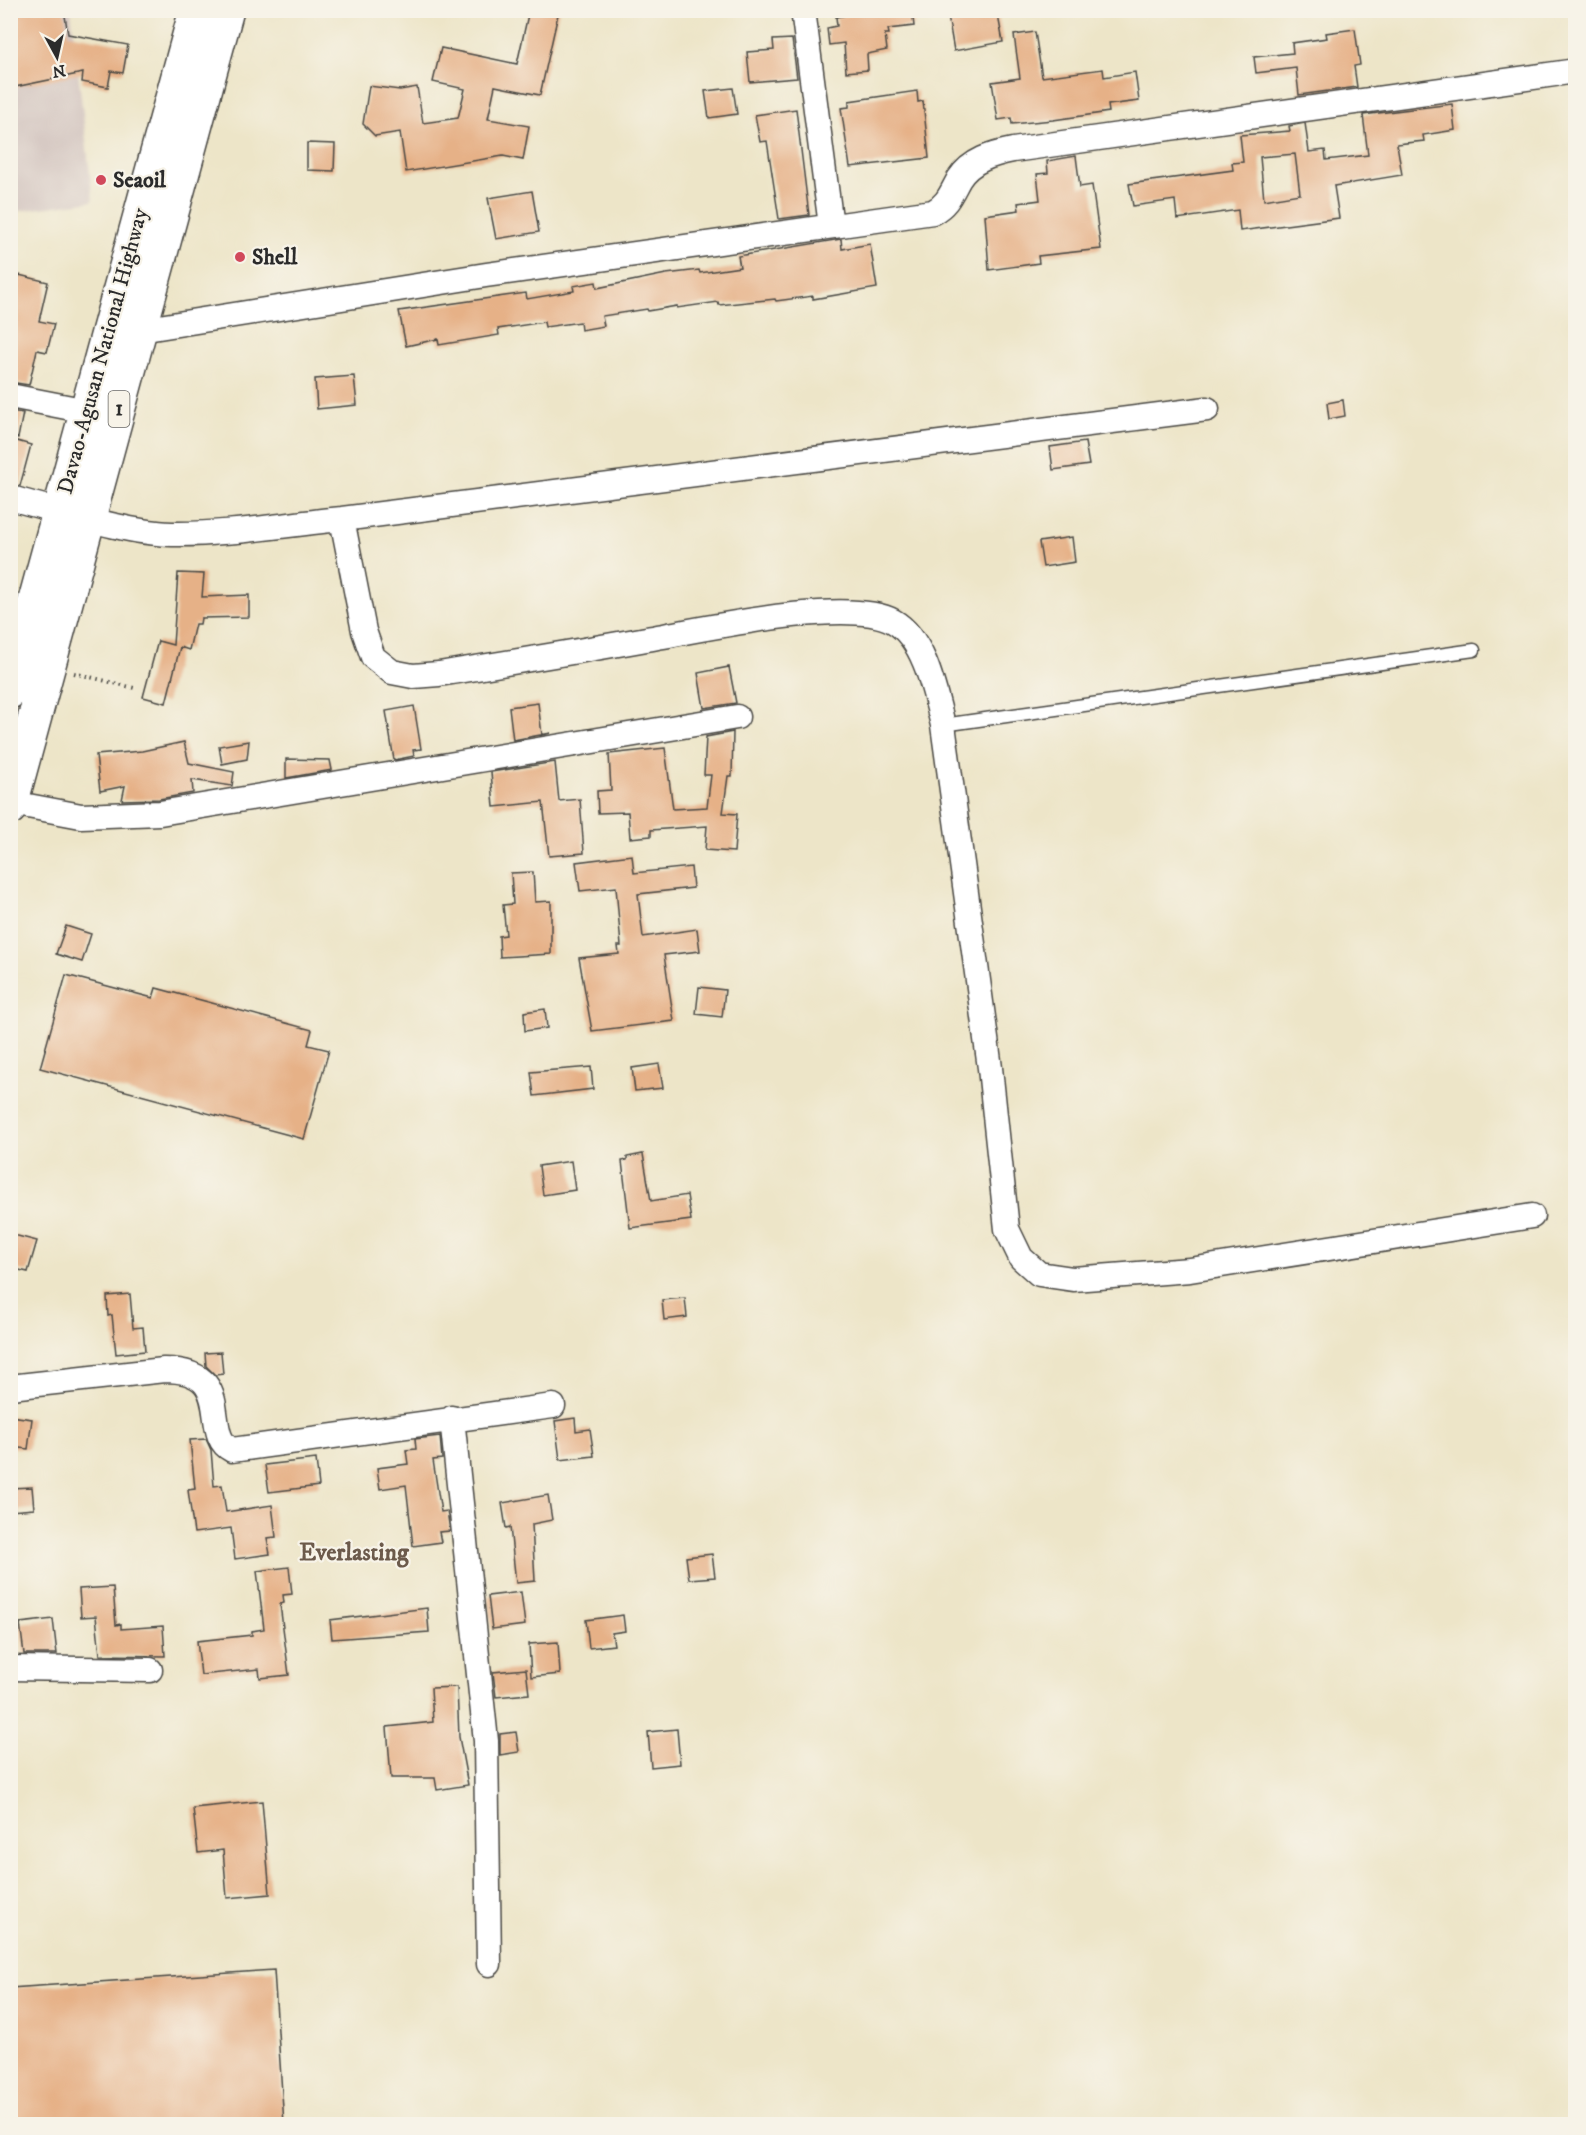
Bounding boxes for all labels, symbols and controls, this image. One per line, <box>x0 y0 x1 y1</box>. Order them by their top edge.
north arrow <box>27 27 87 87</box>
text: N <box>51 60 67 82</box>
place label: Seaoil <box>113 167 166 194</box>
marker: Seaoil <box>94 173 108 187</box>
street label: Davao-Agusan National Highway <box>52 205 154 497</box>
place label: Shell <box>252 244 298 271</box>
marker: Shell <box>233 250 247 264</box>
road number: 1 <box>108 391 130 427</box>
district label: Everlasting <box>299 1538 410 1568</box>

